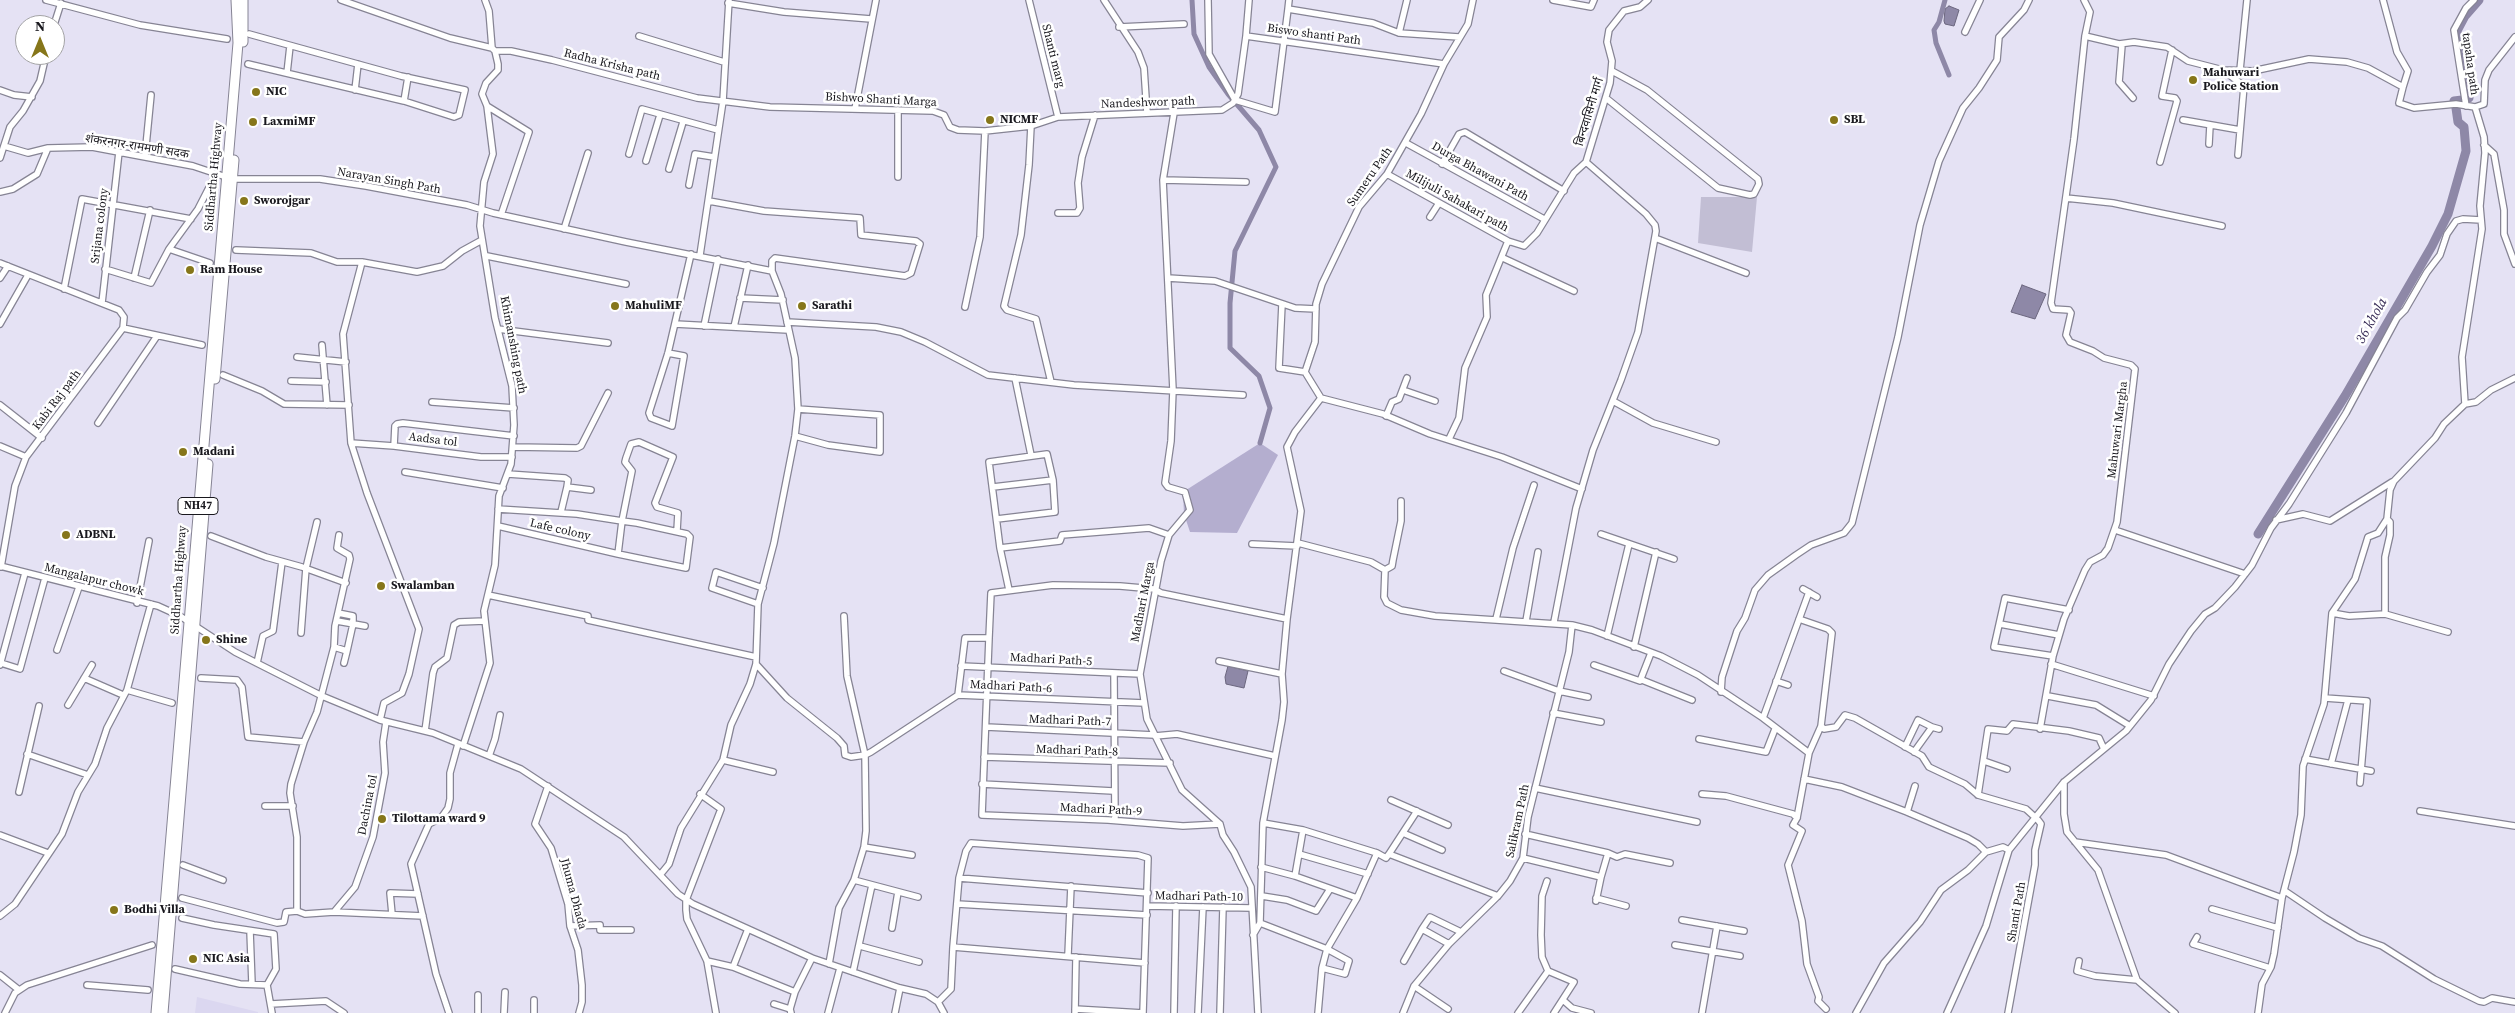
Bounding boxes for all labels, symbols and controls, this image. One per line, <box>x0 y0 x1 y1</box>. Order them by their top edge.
north arrow <box>15 15 65 65</box>
text: N <box>35 16 45 36</box>
street label: Biswo shanti Path <box>1266 21 1362 49</box>
street label: Shanti marg <box>1038 23 1068 89</box>
street label: tapaha path <box>2458 32 2482 96</box>
street label: Radha Krisha path <box>562 46 662 84</box>
place label: Mahuwari Police Station <box>2203 66 2279 94</box>
marker: Mahuwari Police Station <box>2187 74 2199 86</box>
street label: बिन्दवासिनी मार्ग <box>1573 76 1607 148</box>
place label: NIC <box>266 85 287 99</box>
marker: NIC <box>250 86 262 98</box>
street label: Bishwo Shanti Marga <box>825 90 937 110</box>
street label: Nandeshwor path <box>1101 94 1195 112</box>
place label: NICMF <box>1000 113 1038 127</box>
place label: SBL <box>1844 113 1865 127</box>
marker: NICMF <box>984 114 996 126</box>
marker: SBL <box>1828 114 1840 126</box>
place label: LaxmiMF <box>263 115 315 129</box>
marker: LaxmiMF <box>247 116 259 128</box>
street label: Siddhartha Highway <box>202 122 226 232</box>
street label: शंकरनगर-राममणी सदक <box>84 132 190 162</box>
street label: Durga Bhawani Path <box>1429 139 1531 205</box>
street label: Sumeru Path <box>1344 145 1396 209</box>
street label: Narayan Singh Path <box>336 165 442 197</box>
street label: Milijuli Sahakari path <box>1403 167 1511 235</box>
street label: Srijana colony <box>88 187 112 265</box>
place label: Sworojgar <box>254 194 310 208</box>
marker: Sworojgar <box>238 195 250 207</box>
place label: Ram House <box>200 263 263 277</box>
marker: Ram House <box>184 264 196 276</box>
street label: Khimanshing path <box>496 295 530 395</box>
water label: 36 khola <box>2353 295 2391 347</box>
place label: MahuliMF <box>625 299 682 313</box>
place label: Sarathi <box>812 299 852 313</box>
marker: MahuliMF <box>609 300 621 312</box>
marker: Sarathi <box>796 300 808 312</box>
street label: Kabi Raj path <box>30 367 84 433</box>
street label: Mahuwari Margha <box>2105 380 2131 480</box>
street label: Aadsa tol <box>408 430 458 450</box>
place label: Madani <box>193 445 234 459</box>
marker: Madani <box>177 446 189 458</box>
road number: NH47 <box>178 498 218 514</box>
street label: Lafe colony <box>528 516 592 544</box>
street label: Siddhartha Highway <box>168 525 190 635</box>
place label: ADBNL <box>76 528 115 542</box>
marker: ADBNL <box>60 529 72 541</box>
street label: Madhari Marga <box>1128 560 1158 644</box>
street label: Mangalapur chowk <box>43 561 145 599</box>
place label: Swalamban <box>391 579 455 593</box>
marker: Swalamban <box>375 580 387 592</box>
place label: Shine <box>216 633 247 647</box>
marker: Shine <box>200 634 212 646</box>
street label: Madhari Path-5 <box>1010 651 1092 669</box>
street label: Madhari Path-6 <box>970 678 1052 696</box>
street label: Madhari Path-7 <box>1029 712 1111 730</box>
street label: Madhari Path-8 <box>1036 742 1118 760</box>
street label: Dachina tol <box>355 774 381 836</box>
street label: Salikram Path <box>1503 783 1533 859</box>
street label: Madhari Path-9 <box>1060 801 1142 819</box>
place label: Tilottama ward 9 <box>392 812 486 826</box>
marker: Tilottama ward 9 <box>376 813 388 825</box>
street label: Jhuma Dhada <box>557 857 589 931</box>
street label: Shanti Path <box>2005 881 2029 943</box>
street label: Madhari Path-10 <box>1155 889 1243 905</box>
place label: Bodhi Villa <box>124 903 185 917</box>
marker: Bodhi Villa <box>108 904 120 916</box>
place label: NIC Asia <box>203 952 250 966</box>
marker: NIC Asia <box>187 953 199 965</box>

